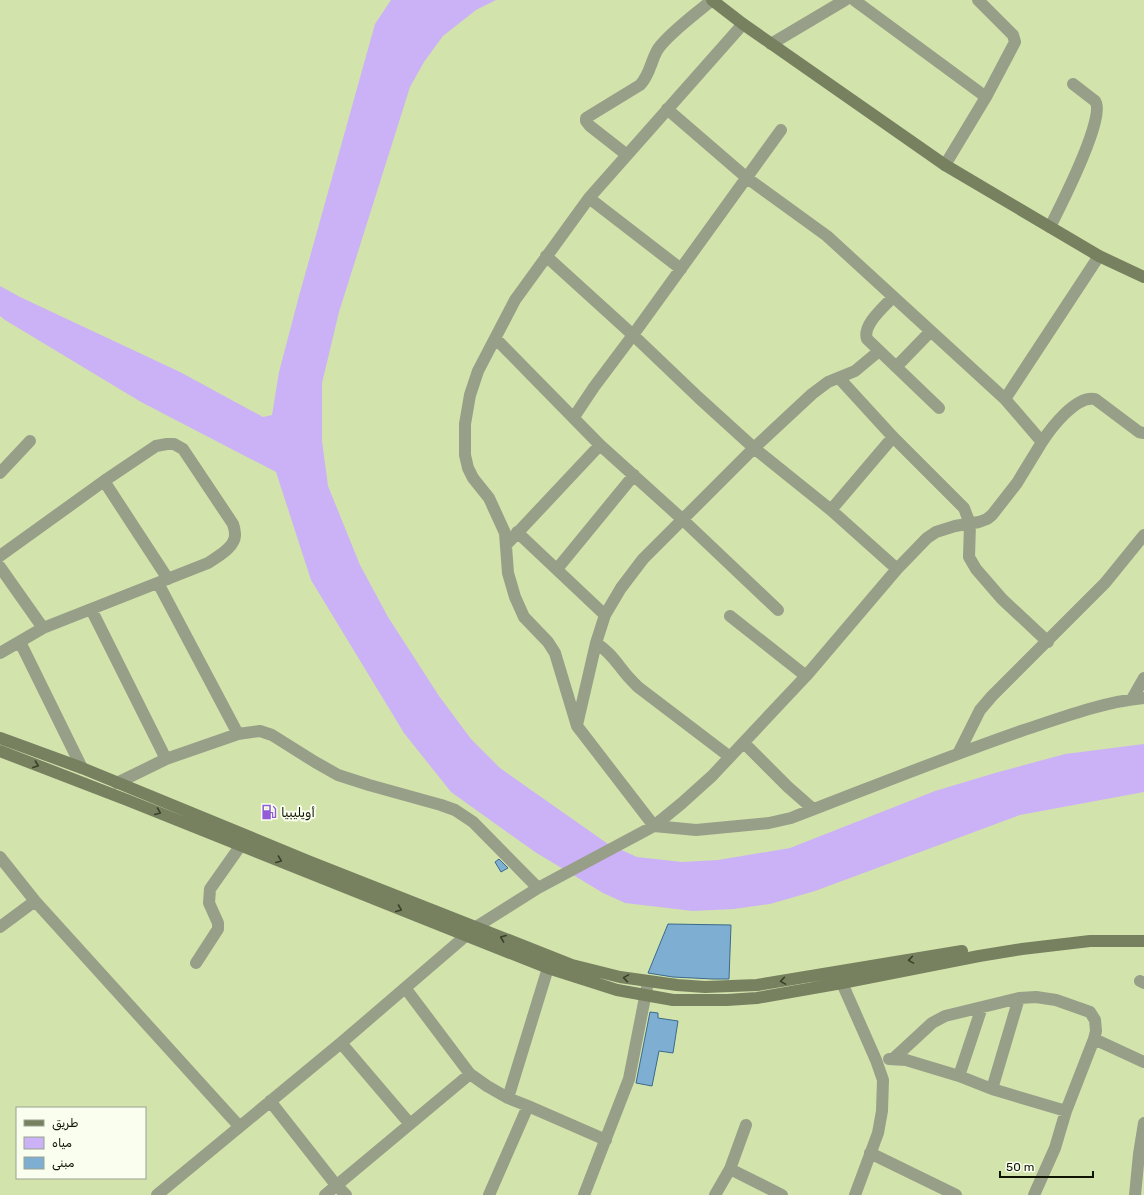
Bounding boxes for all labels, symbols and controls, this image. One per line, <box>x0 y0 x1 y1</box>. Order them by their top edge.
one-way arrow <box>33 761 40 769</box>
fuel station icon: أويليبيا <box>260 803 278 821</box>
place label: أويليبيا <box>281 805 315 821</box>
one-way arrow <box>153 807 161 815</box>
one-way arrow <box>274 855 282 863</box>
one-way arrow <box>395 904 402 912</box>
one-way arrow <box>499 934 506 942</box>
one-way arrow <box>908 955 914 963</box>
one-way arrow <box>623 974 629 983</box>
one-way arrow <box>780 976 786 984</box>
legend <box>16 1107 146 1179</box>
text: طريق <box>52 1116 78 1131</box>
text: مياه <box>52 1136 72 1150</box>
scale bar <box>1000 1153 1093 1179</box>
text: مبنى <box>52 1156 75 1171</box>
text: 50 m <box>1006 1160 1034 1174</box>

